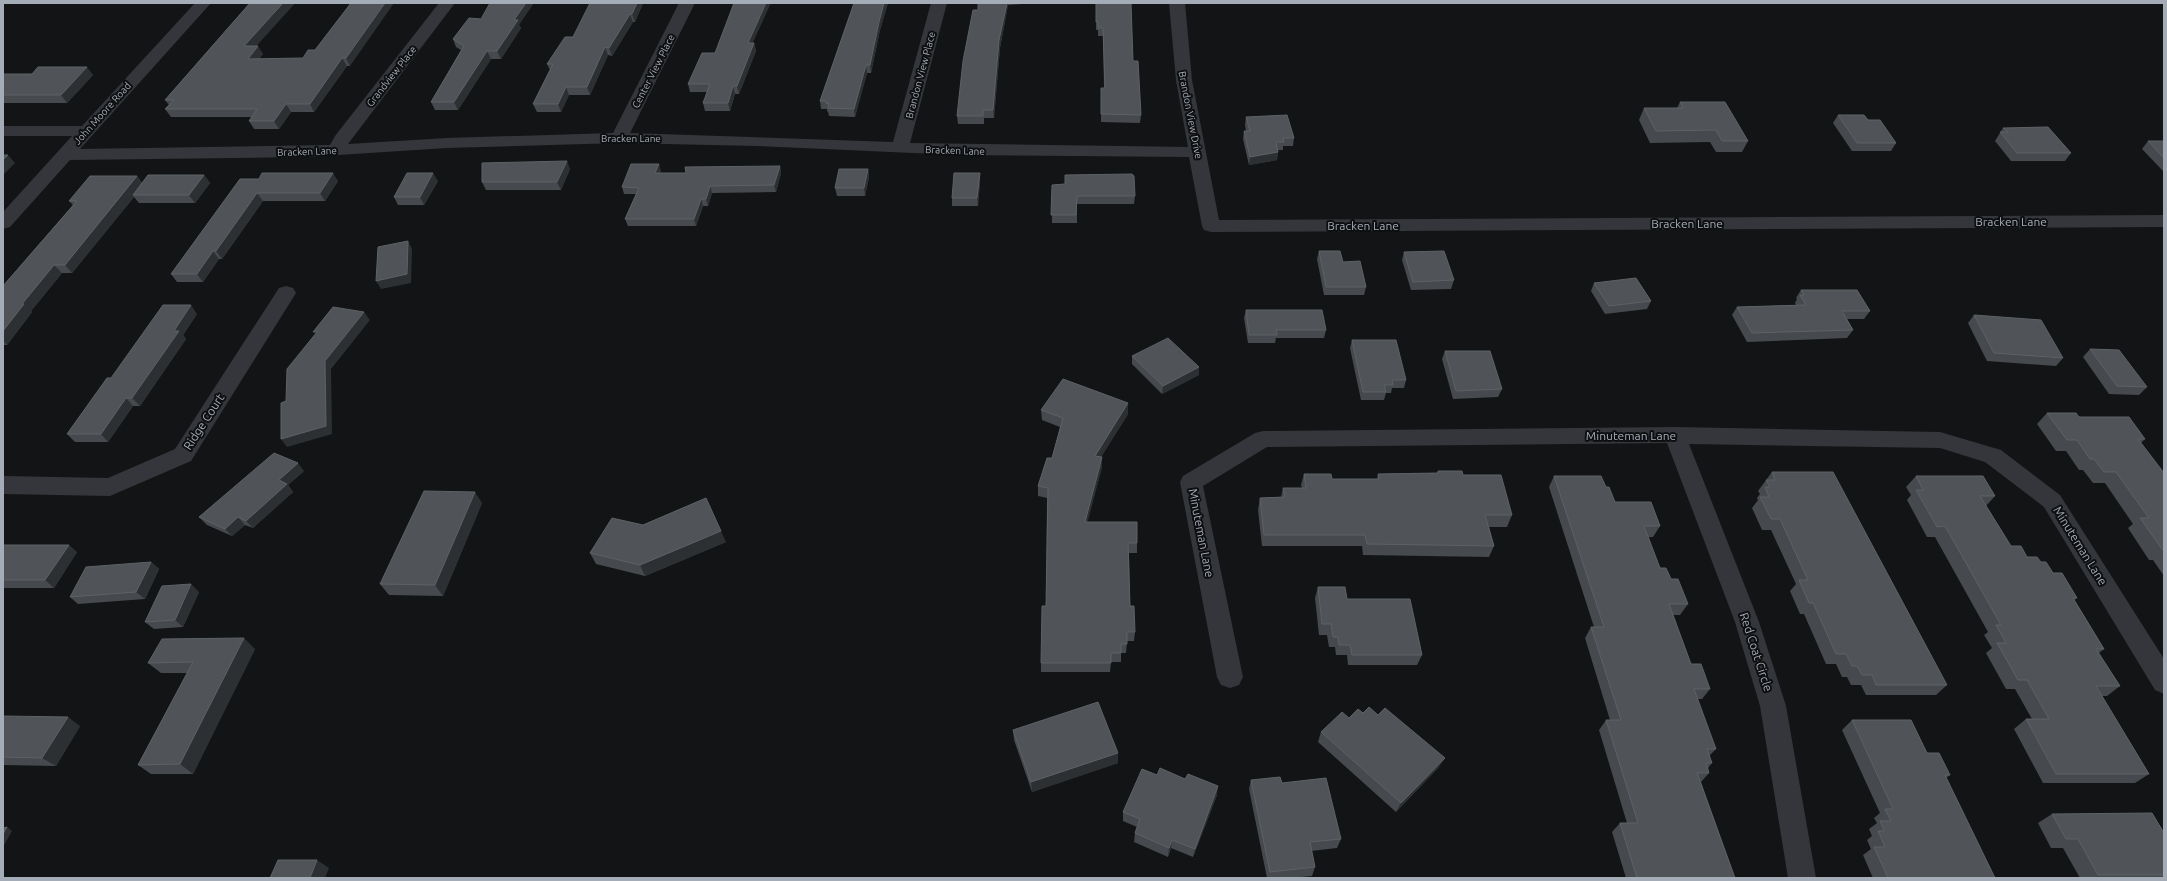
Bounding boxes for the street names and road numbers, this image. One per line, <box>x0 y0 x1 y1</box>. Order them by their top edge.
street label: Brandon View Place <box>904 31 937 120</box>
street label: Center View Place <box>630 32 677 110</box>
street label: Grandview Place <box>364 44 418 109</box>
street label: Brandon View Drive <box>1177 70 1204 160</box>
street label: John Moore Road <box>72 80 133 147</box>
street label: Bracken Lane <box>601 133 661 144</box>
street label: Bracken Lane <box>925 144 985 157</box>
street label: Bracken Lane <box>277 145 337 158</box>
street label: Bracken Lane <box>1975 215 2047 228</box>
street label: Bracken Lane <box>1651 217 1723 230</box>
street label: Bracken Lane <box>1327 219 1399 232</box>
street label: Ridge Court <box>181 391 227 452</box>
street label: Minuteman Lane <box>1586 429 1676 442</box>
street label: Minuteman Lane <box>1186 487 1216 578</box>
street label: Minuteman Lane <box>2051 504 2110 587</box>
street label: Red Coat Circle <box>1738 611 1775 693</box>

